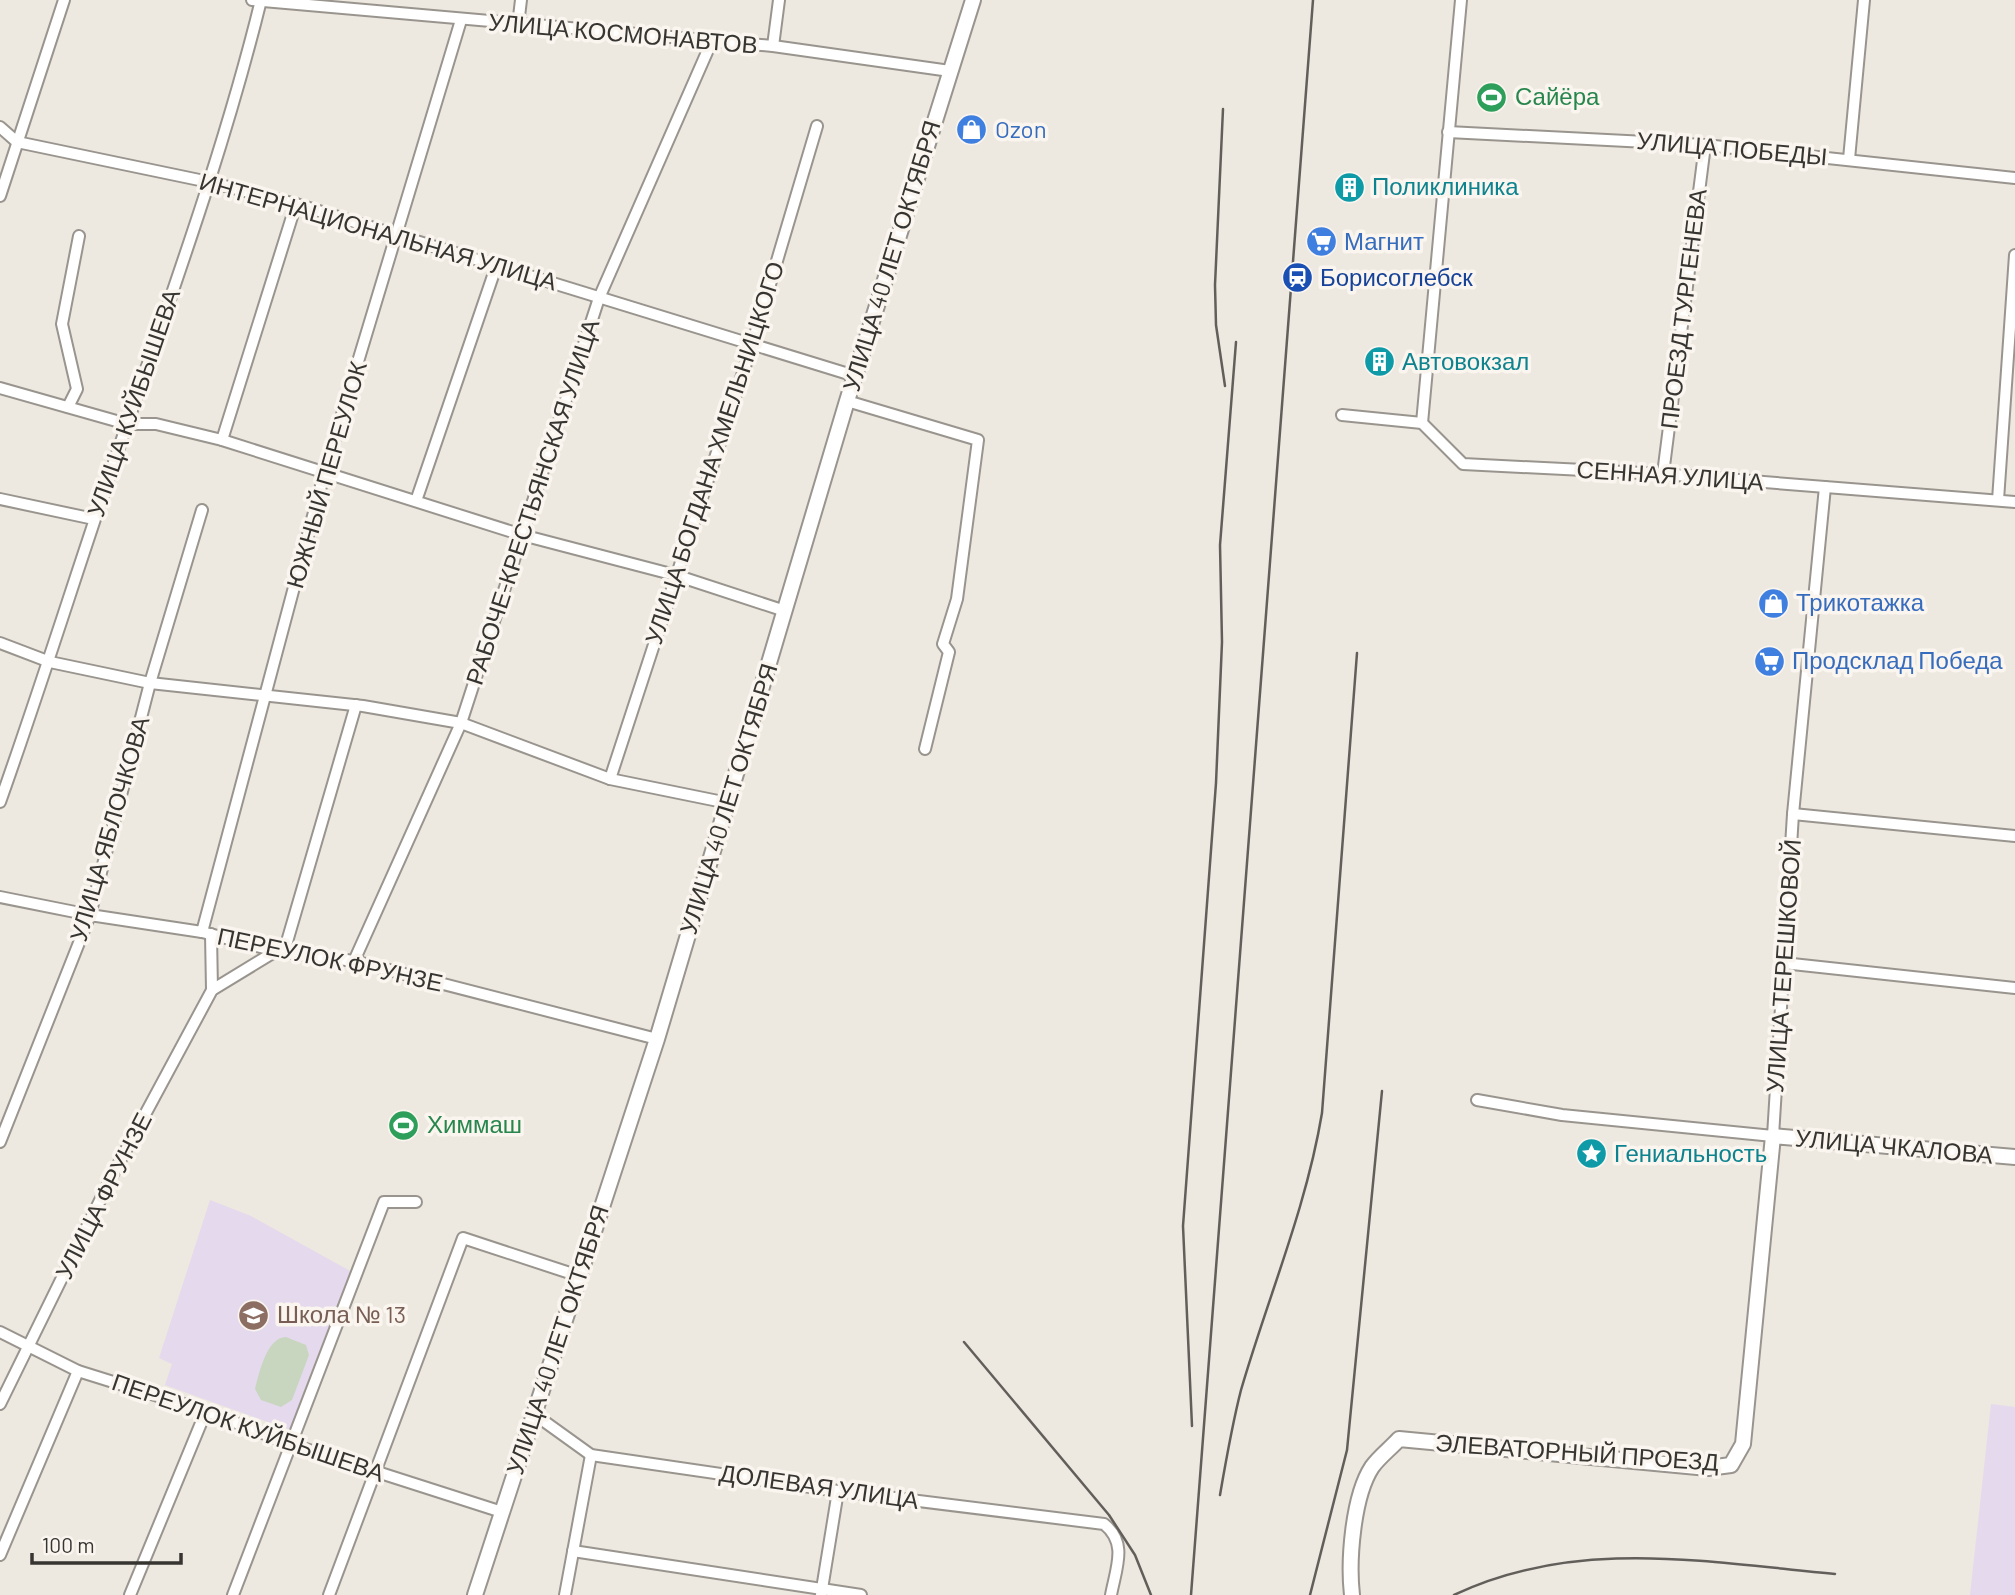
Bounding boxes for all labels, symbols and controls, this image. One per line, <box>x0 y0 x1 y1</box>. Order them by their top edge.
street label: УЛИЦА КОСМОНАВТОВ <box>487 6 759 59</box>
sports icon: Сайёра <box>1475 80 1509 114</box>
place label: Сайёра <box>1515 81 1600 110</box>
shop icon: Ozon <box>955 113 989 147</box>
place label: Ozon <box>995 114 1047 143</box>
street label: УЛИЦА 40 ЛЕТ ОКТЯБРЯ <box>836 117 946 394</box>
street label: УЛИЦА ПОБЕДЫ <box>1636 125 1829 170</box>
street label: ИНТЕРНАЦИОНАЛЬНАЯ УЛИЦА <box>196 166 560 296</box>
building icon: Поликлиника <box>1332 170 1366 204</box>
place label: Поликлиника <box>1372 171 1519 200</box>
street label: ПРОЕЗД ТУРГЕНЕВА <box>1653 187 1712 431</box>
supermarket icon: Магнит <box>1304 225 1338 259</box>
place label: Магнит <box>1344 226 1424 255</box>
street label: УЛИЦА БОГДАНА ХМЕЛЬНИЦКОГО <box>638 258 789 647</box>
station icon: Борисоглебск <box>1280 261 1314 295</box>
place label: Борисоглебск <box>1320 262 1473 291</box>
street label: УЛИЦА КУЙБЫШЕВА <box>80 285 185 520</box>
street label: РАБОЧЕ-КРЕСТЬЯНСКАЯ УЛИЦА <box>459 315 604 688</box>
building icon: Автовокзал <box>1362 345 1396 379</box>
place label: Автовокзал <box>1402 346 1529 375</box>
street label: ЮЖНЫЙ ПЕРЕУЛОК <box>279 358 372 591</box>
street label: СЕННАЯ УЛИЦА <box>1576 454 1765 496</box>
shop icon: Трикотажка <box>1756 586 1790 620</box>
place label: Трикотажка <box>1796 587 1925 616</box>
supermarket icon: Продсклад Победа <box>1752 644 1786 678</box>
place label: Продсклад Победа <box>1792 645 2003 674</box>
street label: УЛИЦА 40 ЛЕТ ОКТЯБРЯ <box>673 660 783 937</box>
street label: УЛИЦА ЯБЛОЧКОВА <box>63 713 155 944</box>
street label: УЛИЦА ТЕРЕШКОВОЙ <box>1759 838 1806 1094</box>
street label: ПЕРЕУЛОК ФРУНЗЕ <box>215 920 446 997</box>
street label: УЛИЦА ФРУНЗЕ <box>48 1107 157 1283</box>
sports icon: Химмаш <box>387 1108 421 1142</box>
place label: Химмаш <box>427 1109 522 1138</box>
street label: УЛИЦА ЧКАЛОВА <box>1794 1122 1994 1169</box>
place icon: Гениальность <box>1574 1137 1608 1171</box>
place label: Гениальность <box>1614 1138 1767 1167</box>
street label: УЛИЦА 40 ЛЕТ ОКТЯБРЯ <box>499 1201 614 1478</box>
school or university icon: Школа № 13 <box>237 1298 271 1332</box>
place label: Школа № 13 <box>277 1299 406 1328</box>
street label: ПЕРЕУЛОК КУЙБЫШЕВА <box>109 1366 388 1487</box>
street label: ЭЛЕВАТОРНЫЙ ПРОЕЗД <box>1434 1427 1720 1476</box>
street label: ДОЛЕВАЯ УЛИЦА <box>718 1457 921 1514</box>
scale bar <box>32 1522 180 1566</box>
text: 100 m <box>42 1532 95 1557</box>

